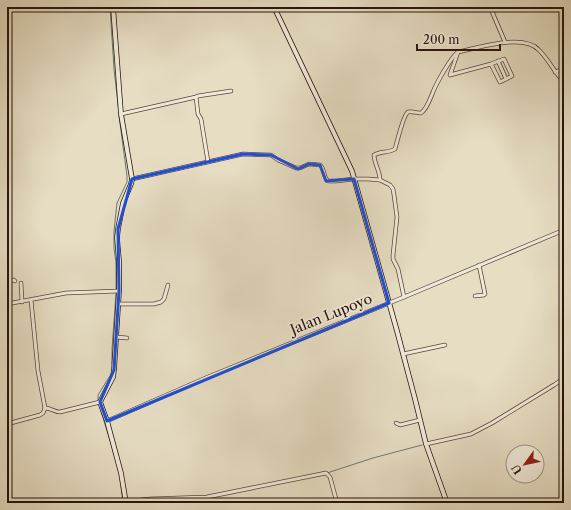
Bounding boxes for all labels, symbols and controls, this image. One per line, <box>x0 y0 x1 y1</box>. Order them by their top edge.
scale bar <box>417 26 500 52</box>
text: 200 m <box>423 32 460 47</box>
street label: Jalan Lupoyo <box>286 289 375 339</box>
north arrow <box>505 444 545 484</box>
text: U <box>508 462 525 477</box>

